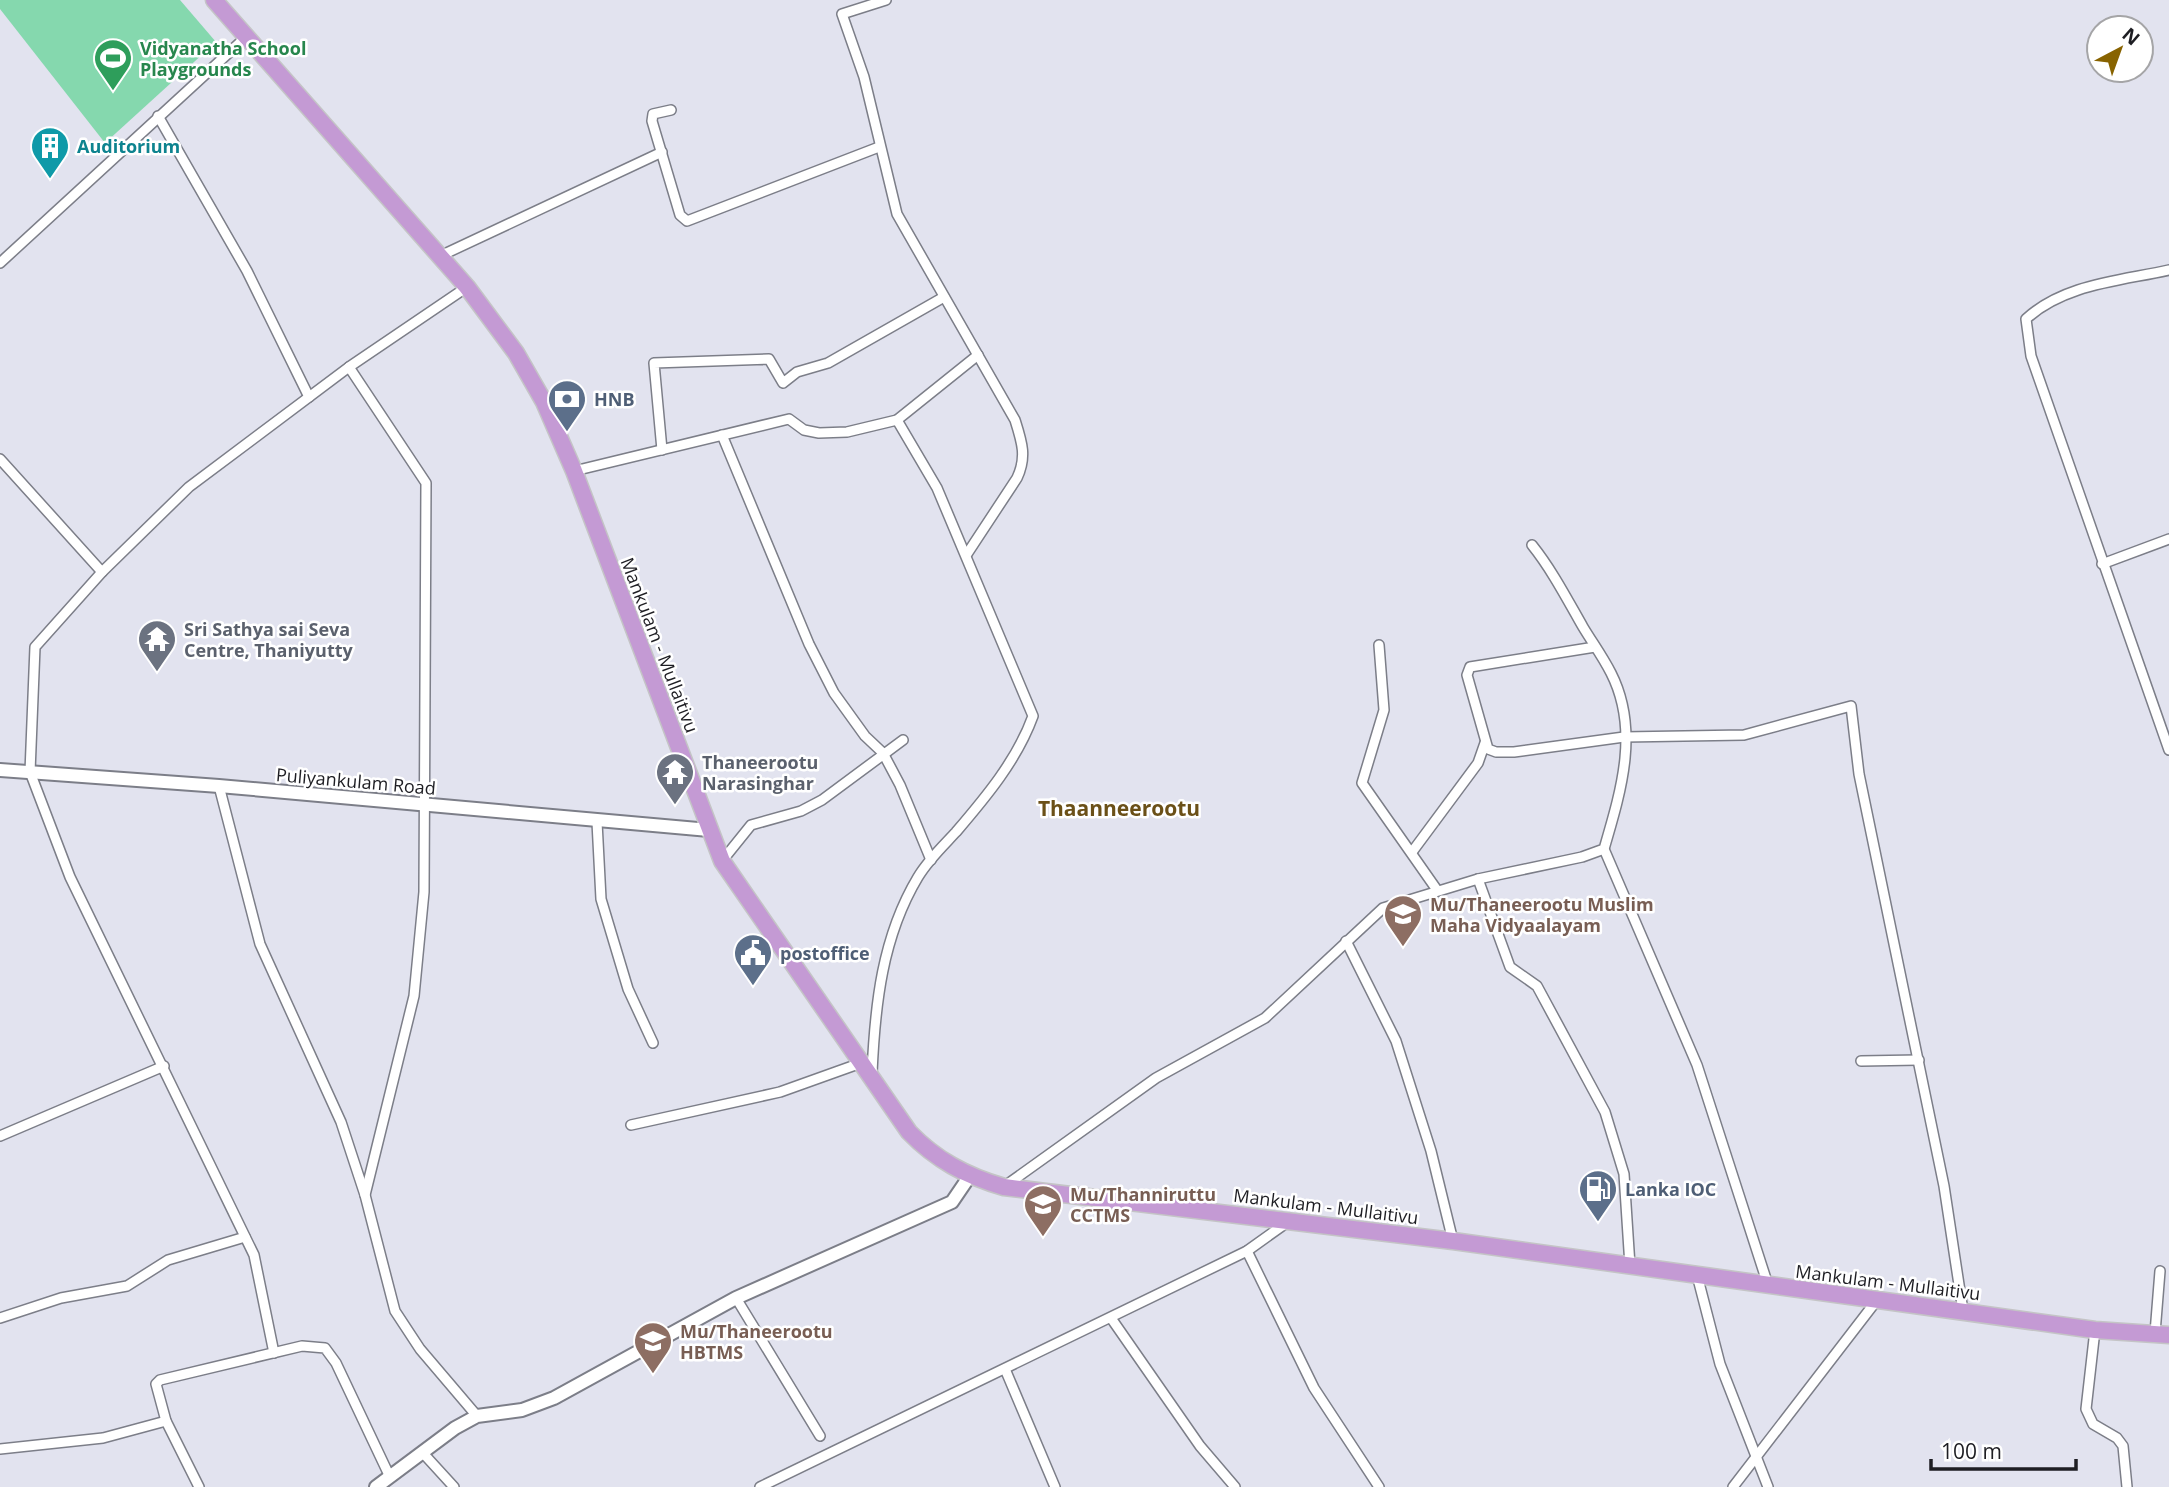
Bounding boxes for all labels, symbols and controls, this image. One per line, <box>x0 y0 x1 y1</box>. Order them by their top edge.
north arrow <box>2085 14 2155 84</box>
text: N <box>2117 21 2146 51</box>
place label: Vidyanatha School Playgrounds <box>140 36 306 81</box>
sports icon: Vidyanatha School Playgrounds <box>92 37 134 92</box>
building icon: Auditorium <box>29 125 71 180</box>
place label: Auditorium <box>77 134 180 158</box>
bank icon: HNB <box>546 378 588 433</box>
place label: HNB <box>594 387 635 411</box>
street label: Mankulam - Mullaitivu <box>615 554 705 736</box>
place label: Sri Sathya sai Seva Centre, Thaniyutty <box>184 617 354 662</box>
temple icon: Sri Sathya sai Seva Centre, Thaniyutty <box>136 618 178 673</box>
place label: Thaneerootu Narasinghar <box>702 750 818 795</box>
temple icon: Thaneerootu Narasinghar <box>654 751 696 806</box>
street label: Puliyankulam Road <box>275 762 437 800</box>
district label: Thaanneerootu <box>1038 794 1200 822</box>
place label: Mu/Thaneerootu Muslim Maha Vidyaalayam <box>1430 892 1654 937</box>
school or university icon: Mu/Thaneerootu Muslim Maha Vidyaalayam <box>1382 893 1424 948</box>
public building icon: postoffice <box>732 932 774 987</box>
place label: postoffice <box>780 941 870 965</box>
fuel station icon: Lanka IOC <box>1577 1168 1619 1223</box>
place label: Lanka IOC <box>1625 1177 1716 1201</box>
place label: Mu/Thanniruttu CCTMS <box>1070 1182 1216 1227</box>
school or university icon: Mu/Thanniruttu CCTMS <box>1022 1183 1064 1238</box>
street label: Mankulam - Mullaitivu <box>1232 1183 1420 1229</box>
street label: Mankulam - Mullaitivu <box>1794 1259 1982 1305</box>
place label: Mu/Thaneerootu HBTMS <box>680 1319 833 1364</box>
school or university icon: Mu/Thaneerootu HBTMS <box>632 1320 674 1375</box>
scale bar <box>1931 1428 2076 1472</box>
text: 100 m <box>1941 1437 2002 1465</box>

